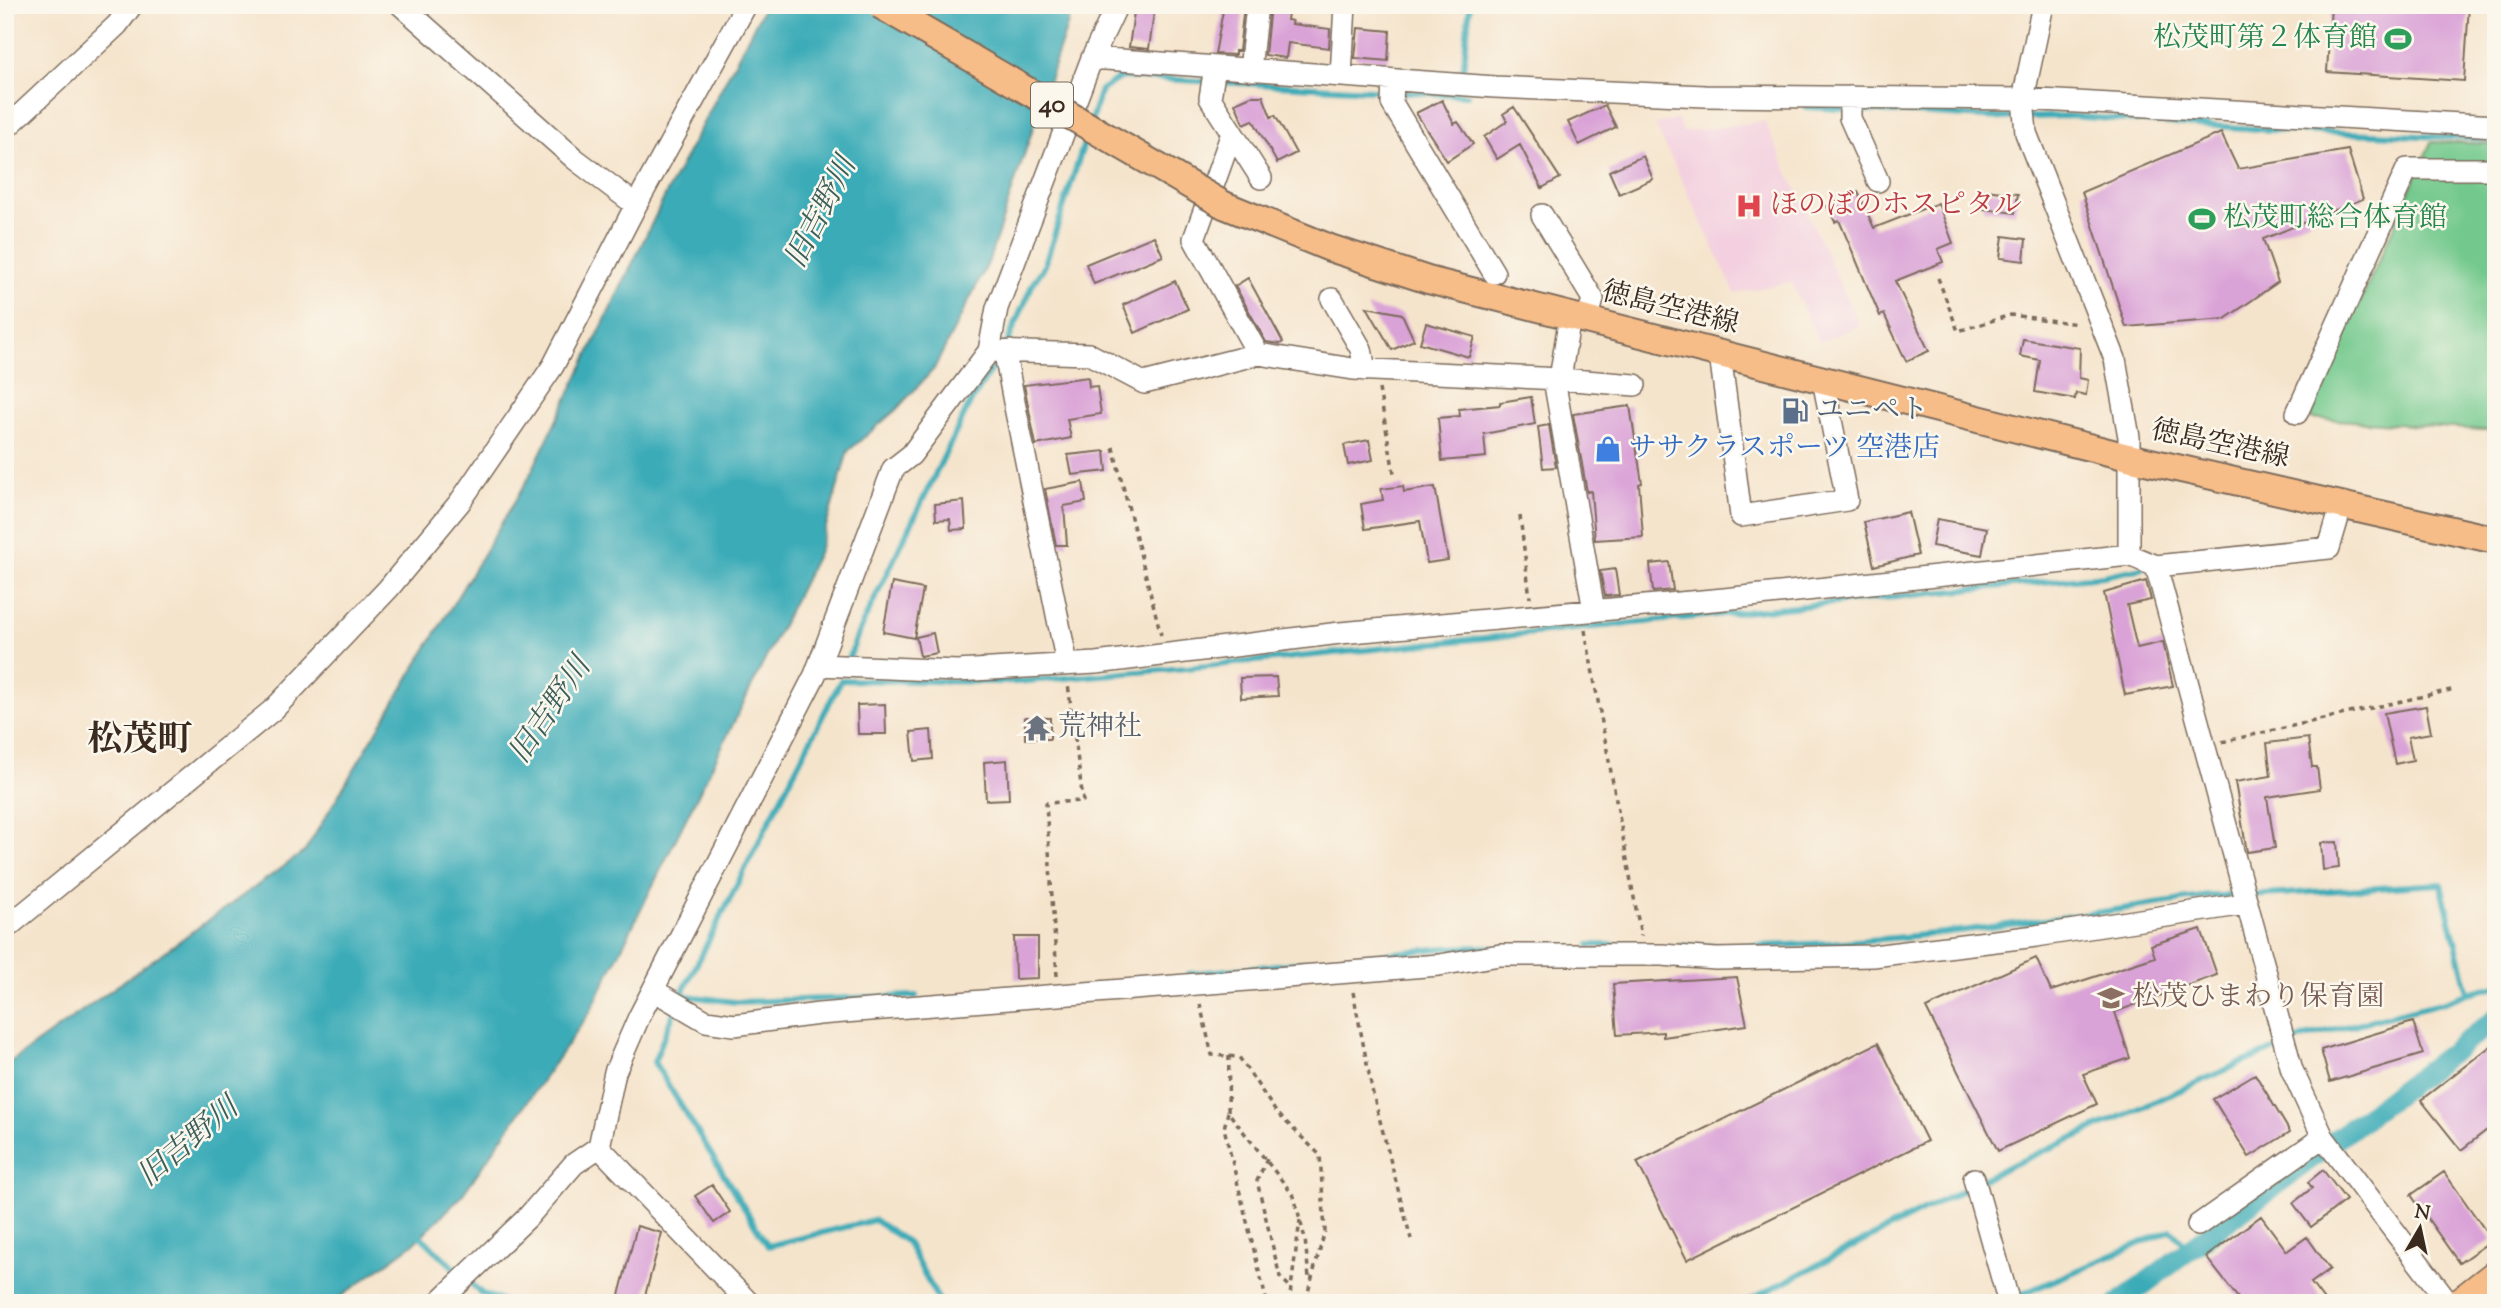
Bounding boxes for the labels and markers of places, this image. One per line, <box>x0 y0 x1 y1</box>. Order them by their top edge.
place label: 松茂町第２体育館 <box>2153 19 2377 59</box>
sports icon: 松茂町第２体育館 <box>2383 24 2413 54</box>
place label: ほのぼのホスピタル <box>1770 186 2022 226</box>
hospital icon: ほのぼのホスピタル <box>1734 191 1764 221</box>
place label: 松茂町総合体育館 <box>2223 199 2447 239</box>
sports icon: 松茂町総合体育館 <box>2187 204 2217 234</box>
place label: ユニペト <box>1816 391 1928 431</box>
fuel station icon: ユニペト <box>1780 396 1810 426</box>
place label: ササクラスポーツ 空港店 <box>1629 429 1940 469</box>
shop icon: ササクラスポーツ 空港店 <box>1593 434 1623 464</box>
place label: 荒神社 <box>1058 708 1142 748</box>
temple icon: 荒神社 <box>1022 713 1052 743</box>
place label: 松茂ひまわり保育園 <box>2132 978 2384 1018</box>
school or university icon: 松茂ひまわり保育園 <box>2096 983 2126 1013</box>

